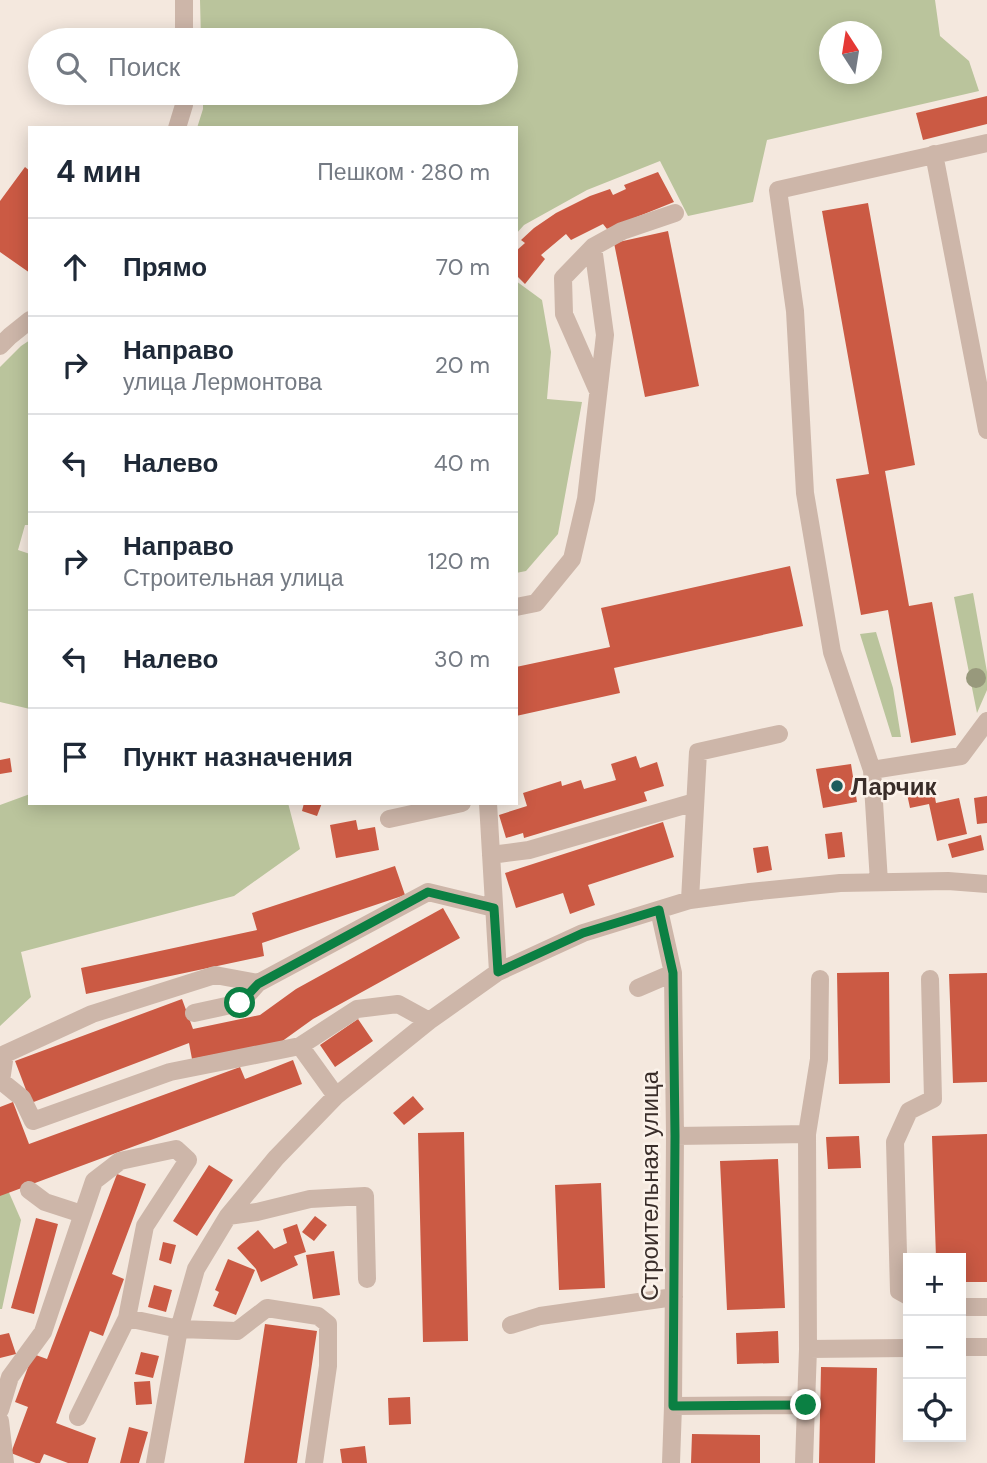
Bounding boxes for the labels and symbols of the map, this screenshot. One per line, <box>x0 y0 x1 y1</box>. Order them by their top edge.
north arrow <box>819 21 882 84</box>
place label: Ларчик <box>851 771 938 802</box>
marker: Ларчик <box>829 778 845 794</box>
route start <box>224 987 255 1018</box>
street label: Строительная улица <box>634 1070 665 1301</box>
route end <box>790 1389 821 1420</box>

